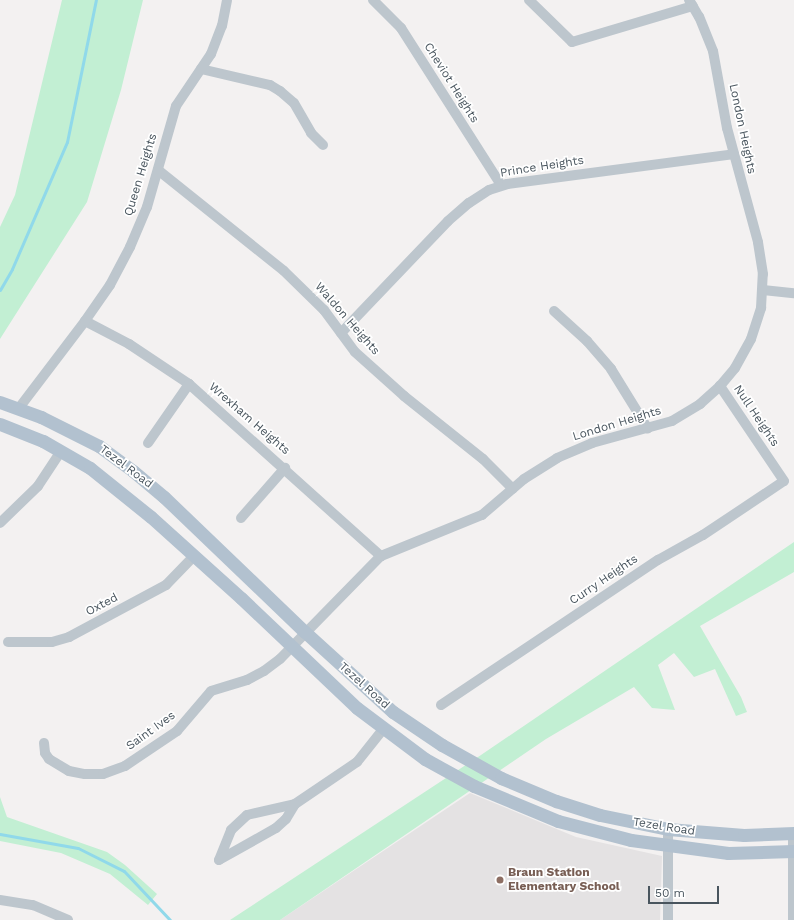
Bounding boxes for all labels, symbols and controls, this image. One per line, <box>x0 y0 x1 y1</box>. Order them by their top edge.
street label: Cheviot Heights <box>421 40 481 126</box>
street label: London Heights <box>725 83 759 175</box>
street label: Queen Heights <box>122 132 160 218</box>
street label: Prince Heights <box>499 153 585 181</box>
street label: Waldon Heights <box>311 280 383 358</box>
street label: Wrexham Heights <box>206 380 292 458</box>
street label: Null Heights <box>730 382 782 450</box>
street label: London Heights <box>571 404 663 444</box>
street label: Tezel Road <box>96 442 156 492</box>
street label: Curry Heights <box>567 552 641 608</box>
street label: Oxted <box>83 591 121 619</box>
street label: Tezel Road <box>336 660 392 712</box>
street label: Saint Ives <box>124 708 178 754</box>
street label: Tezel Road <box>632 815 696 839</box>
place label: Braun Station Elementary School <box>508 866 620 894</box>
marker: Braun Station Elementary School <box>495 875 505 885</box>
scale bar <box>650 878 721 904</box>
text: 50 m <box>655 886 685 900</box>

